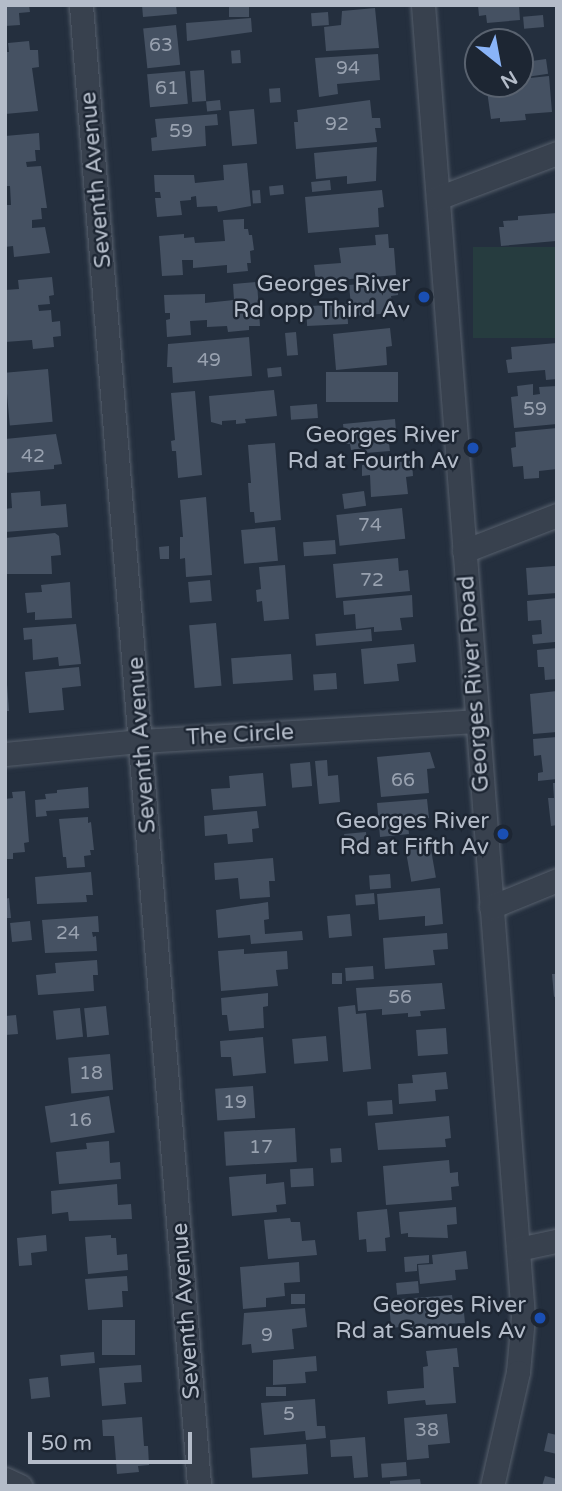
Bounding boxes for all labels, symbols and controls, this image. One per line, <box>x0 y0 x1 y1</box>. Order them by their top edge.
north arrow <box>464 28 534 98</box>
house number: 63 <box>149 35 173 57</box>
house number: 94 <box>336 58 360 80</box>
text: N <box>497 66 521 93</box>
house number: 61 <box>155 78 179 100</box>
street label: Seventh Avenue <box>75 91 117 269</box>
house number: 92 <box>325 114 349 136</box>
house number: 59 <box>169 121 193 143</box>
place label: Georges River Rd opp Third Av <box>233 270 410 324</box>
marker: Georges River Rd opp Third Av <box>416 289 432 305</box>
house number: 49 <box>197 350 221 372</box>
house number: 59 <box>523 399 547 421</box>
place label: Georges River Rd at Fourth Av <box>288 421 459 475</box>
marker: Georges River Rd at Fourth Av <box>465 440 481 456</box>
house number: 42 <box>21 446 45 468</box>
house number: 74 <box>358 515 382 537</box>
house number: 72 <box>360 570 384 592</box>
street label: Georges River Road <box>453 575 495 793</box>
street label: Seventh Avenue <box>122 656 162 834</box>
street label: The Circle <box>185 718 295 752</box>
house number: 66 <box>391 770 415 792</box>
place label: Georges River Rd at Fifth Av <box>336 807 489 861</box>
marker: Georges River Rd at Fifth Av <box>495 826 511 842</box>
house number: 24 <box>56 923 80 945</box>
house number: 56 <box>388 987 412 1009</box>
house number: 18 <box>79 1063 103 1085</box>
house number: 19 <box>223 1092 247 1114</box>
house number: 16 <box>68 1110 92 1132</box>
house number: 17 <box>249 1137 273 1159</box>
street label: Seventh Avenue <box>166 1222 206 1400</box>
place label: Georges River Rd at Samuels Av <box>335 1291 526 1345</box>
marker: Georges River Rd at Samuels Av <box>532 1310 548 1326</box>
house number: 9 <box>261 1325 273 1347</box>
house number: 5 <box>283 1404 295 1426</box>
scale bar <box>32 1418 196 1462</box>
house number: 38 <box>415 1420 439 1442</box>
text: 50 m <box>41 1431 92 1456</box>

